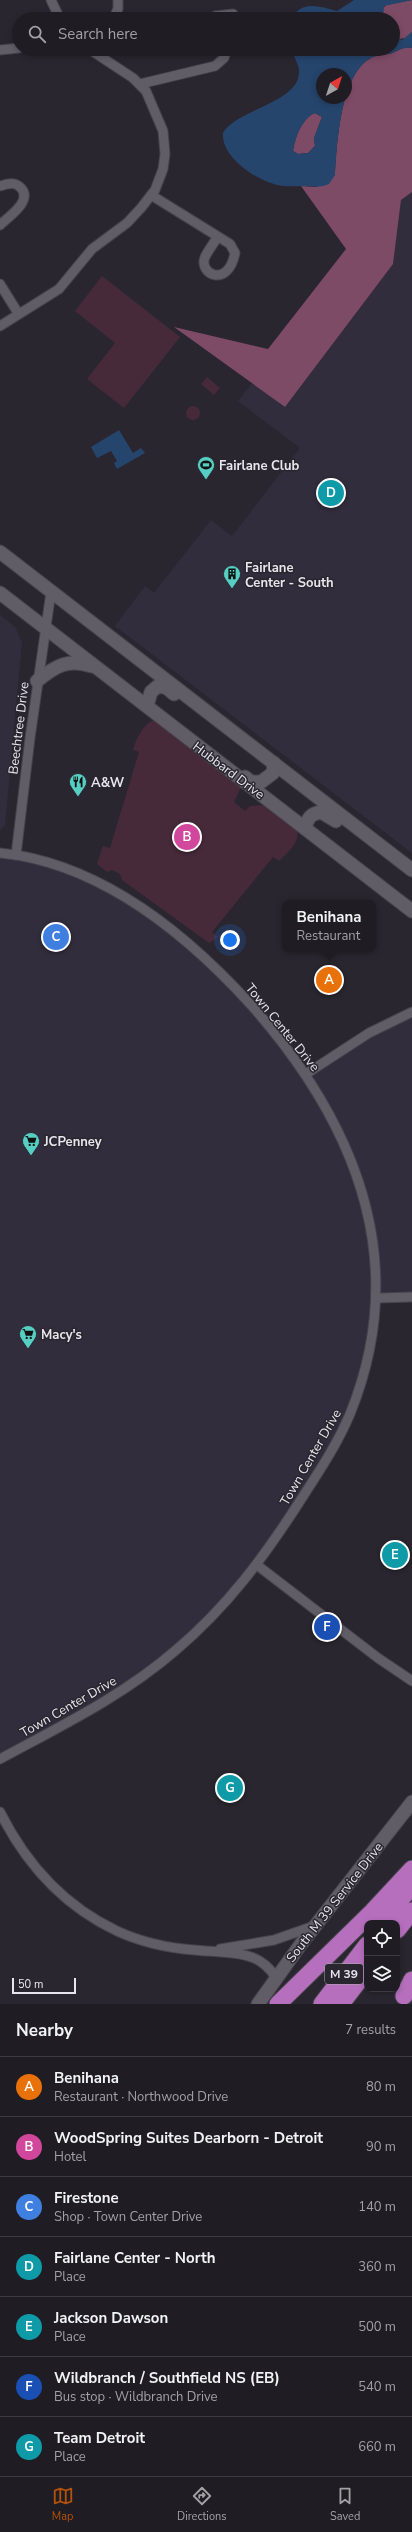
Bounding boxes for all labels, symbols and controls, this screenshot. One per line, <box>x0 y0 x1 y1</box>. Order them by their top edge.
search box <box>12 12 400 56</box>
icon: search <box>26 23 48 45</box>
text: Search here <box>58 24 138 44</box>
north arrow <box>316 68 352 104</box>
sports icon: Fairlane Club <box>196 455 216 480</box>
place label: Fairlane Club <box>219 457 299 475</box>
pin: D <box>318 478 344 508</box>
place label: Fairlane Center - South <box>245 559 334 592</box>
building icon: Fairlane Center - South <box>222 564 242 589</box>
street label: Beechtree Drive <box>4 681 34 775</box>
street label: Hubbard Drive <box>189 738 268 804</box>
restaurant icon: A&W <box>68 772 88 797</box>
place label: A&W <box>91 774 125 792</box>
pin: B <box>174 822 200 852</box>
popup <box>282 900 376 952</box>
text: Benihana <box>296 907 362 927</box>
pin: C <box>43 922 69 952</box>
text: Restaurant <box>296 927 360 945</box>
your location <box>220 930 240 950</box>
pin: A <box>316 965 342 995</box>
street label: Town Center Drive <box>241 980 323 1075</box>
supermarket icon: JCPenney <box>21 1131 41 1156</box>
place label: JCPenney <box>43 1133 102 1151</box>
supermarket icon: Macy's <box>18 1324 38 1349</box>
place label: Macy's <box>41 1326 82 1344</box>
street label: Town Center Drive <box>276 1406 346 1509</box>
pin: E <box>382 1540 408 1570</box>
pin: F <box>314 1612 340 1642</box>
street label: Town Center Drive <box>17 1672 120 1742</box>
pin: G <box>217 1773 243 1803</box>
street label: South M 39 Service Drive <box>282 1839 387 1966</box>
map controls <box>364 1920 400 1992</box>
button: locate <box>364 1920 400 1956</box>
button: layers <box>364 1956 400 1992</box>
road number: M 39 <box>325 1964 363 1984</box>
scale bar <box>12 1976 76 1995</box>
text: 50 m <box>18 1977 43 1992</box>
text: Nearby <box>16 2019 73 2042</box>
text: 7 results <box>345 2021 396 2039</box>
text: Benihana <box>54 2068 119 2088</box>
text: A <box>24 2078 34 2096</box>
text: 80 m <box>366 2078 396 2096</box>
text: Restaurant · Northwood Drive <box>54 2088 228 2106</box>
text: WoodSpring Suites Dearborn - Detroit <box>54 2128 323 2148</box>
text: B <box>25 2138 33 2156</box>
text: 90 m <box>366 2138 396 2156</box>
text: Hotel <box>54 2148 86 2166</box>
text: Firestone <box>54 2188 119 2208</box>
text: C <box>25 2198 33 2216</box>
text: 140 m <box>358 2198 396 2216</box>
text: Shop · Town Center Drive <box>54 2208 202 2226</box>
text: Fairlane Center - North <box>54 2248 216 2268</box>
text: D <box>24 2258 34 2276</box>
text: 360 m <box>358 2258 396 2276</box>
text: Place <box>54 2268 86 2286</box>
text: Jackson Dawson <box>54 2308 168 2328</box>
text: E <box>25 2318 33 2336</box>
text: 500 m <box>358 2318 396 2336</box>
text: Place <box>54 2328 86 2346</box>
text: Wildbranch / Southfield NS (EB) <box>54 2368 280 2388</box>
text: F <box>25 2378 33 2396</box>
text: 540 m <box>358 2378 396 2396</box>
text: Bus stop · Wildbranch Drive <box>54 2388 218 2406</box>
text: Team Detroit <box>54 2428 145 2448</box>
text: G <box>24 2438 34 2456</box>
text: 660 m <box>358 2438 396 2456</box>
text: Place <box>54 2448 86 2466</box>
tab: Map <box>52 2485 74 2524</box>
tab: Directions <box>177 2485 227 2524</box>
tab: Saved <box>330 2485 360 2524</box>

